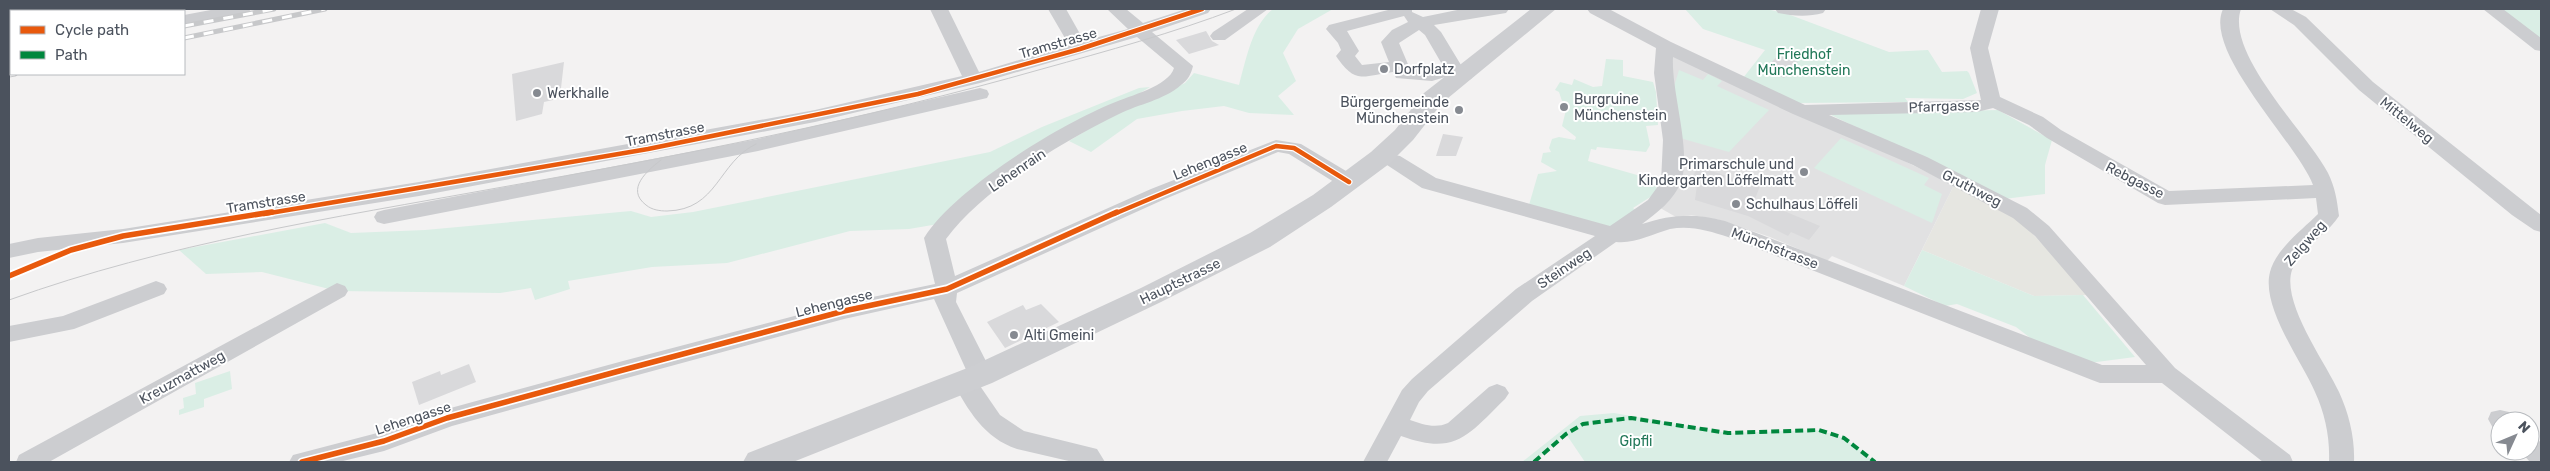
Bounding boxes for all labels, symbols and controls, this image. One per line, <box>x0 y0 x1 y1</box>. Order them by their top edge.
legend <box>10 10 185 75</box>
text: Cycle path <box>55 21 129 39</box>
street label: Tramstrasse <box>1017 24 1099 63</box>
text: Path <box>55 46 88 64</box>
park label: Friedhof Münchenstein <box>1758 46 1850 79</box>
place label: Dorfplatz <box>1394 61 1454 78</box>
marker: Dorfplatz <box>1378 63 1390 75</box>
place label: Werkhalle <box>547 85 609 102</box>
marker: Werkhalle <box>531 87 543 99</box>
place label: Burgruine Münchenstein <box>1574 91 1667 124</box>
place label: Bürgergemeinde Münchenstein <box>1340 94 1449 127</box>
street label: Mittelweg <box>2376 94 2437 147</box>
street label: Pfarrgasse <box>1908 97 1980 116</box>
marker: Burgruine Münchenstein <box>1558 101 1570 113</box>
marker: Bürgergemeinde Münchenstein <box>1453 104 1465 116</box>
street label: Tramstrasse <box>624 118 706 150</box>
street label: Lehengasse <box>1171 139 1250 184</box>
street label: Lehenrain <box>985 145 1049 196</box>
place label: Primarschule und Kindergarten Löffelmatt <box>1638 156 1795 189</box>
street label: Rebgasse <box>2103 158 2167 202</box>
marker: Primarschule und Kindergarten Löffelmatt <box>1798 166 1810 178</box>
street label: Gruthweg <box>1939 166 2004 211</box>
street label: Tramstrasse <box>225 188 307 217</box>
place label: Schulhaus Löffeli <box>1746 196 1858 213</box>
marker: Schulhaus Löffeli <box>1730 198 1742 210</box>
street label: Zelgweg <box>2281 217 2330 270</box>
street label: Münchstrasse <box>1729 224 1821 273</box>
street label: Steinweg <box>1534 244 1594 293</box>
street label: Hauptstrasse <box>1137 255 1223 308</box>
street label: Lehengasse <box>794 286 874 321</box>
place label: Alti Gmeini <box>1024 327 1094 344</box>
marker: Alti Gmeini <box>1008 329 1020 341</box>
street label: Kreuzmattweg <box>136 347 228 408</box>
street label: Lehengasse <box>373 398 453 439</box>
north arrow <box>2490 411 2540 461</box>
text: N <box>2514 418 2534 437</box>
park label: Gipfli <box>1620 433 1652 450</box>

